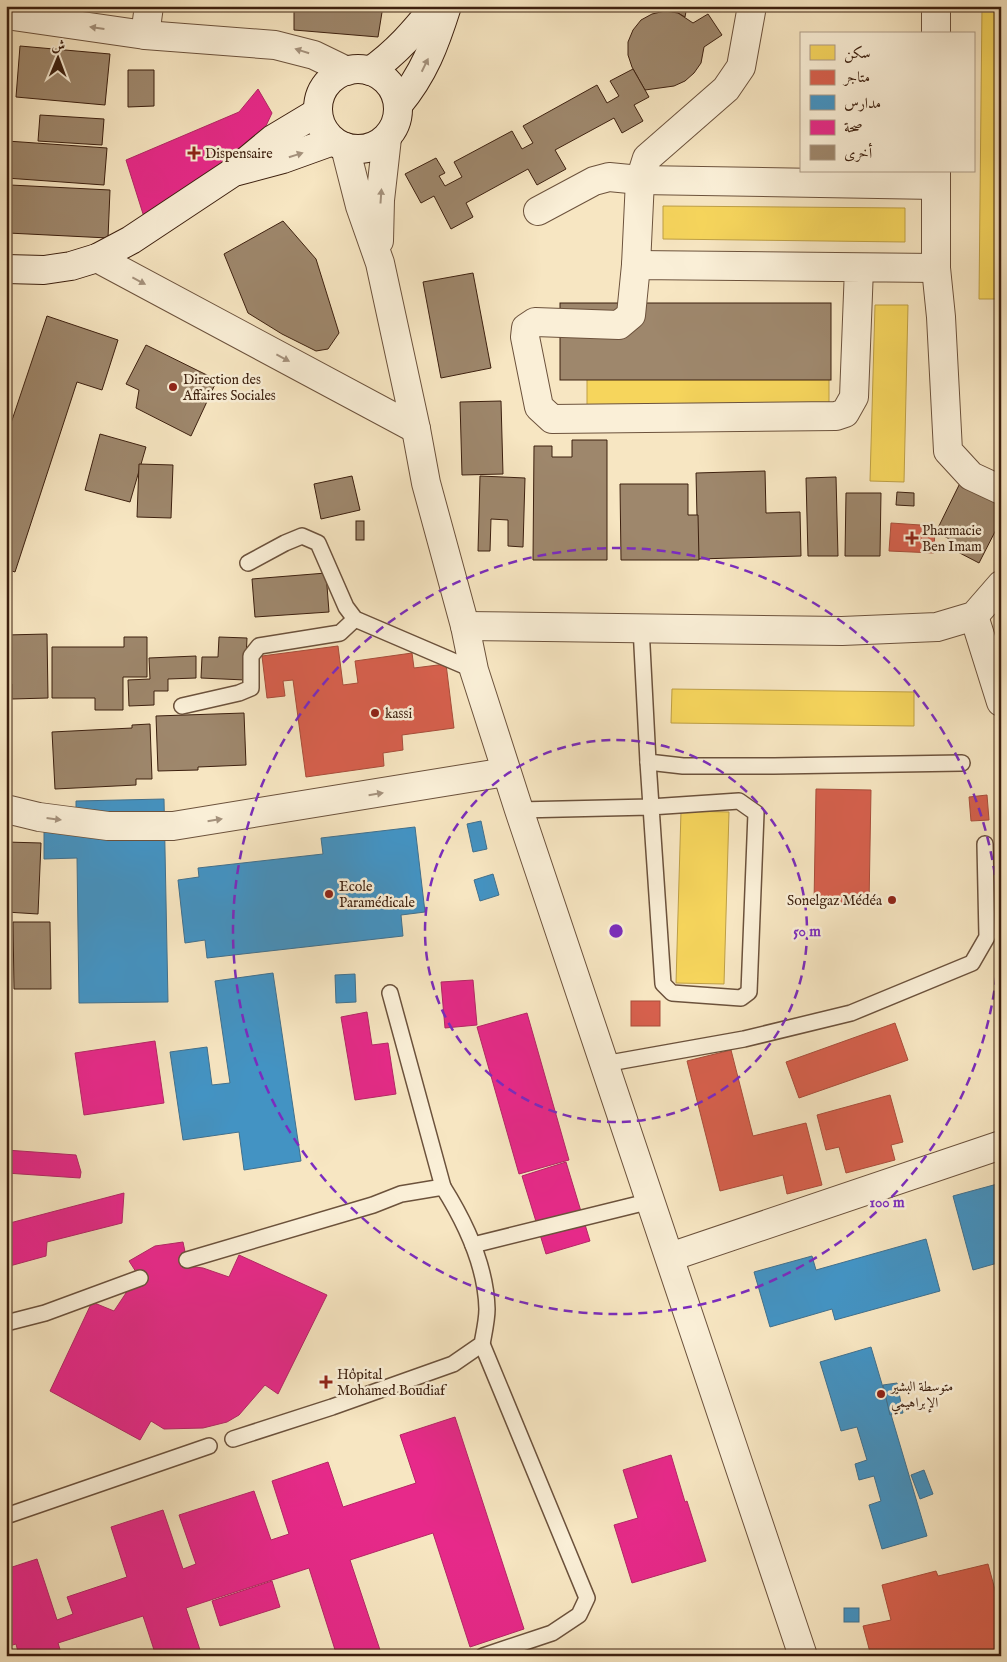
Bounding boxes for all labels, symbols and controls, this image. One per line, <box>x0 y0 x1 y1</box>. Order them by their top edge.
one-way arrow <box>89 23 105 31</box>
north arrow <box>32 32 82 82</box>
legend <box>800 32 974 172</box>
text: ش <box>51 37 65 55</box>
text: سكن <box>844 44 871 63</box>
one-way arrow <box>295 47 310 55</box>
one-way arrow <box>421 58 429 72</box>
text: متاجر <box>842 68 870 87</box>
text: مدارس <box>844 94 881 113</box>
text: صحة <box>844 118 863 137</box>
text: أخرى <box>844 142 873 163</box>
place label: Dispensaire <box>205 145 273 163</box>
marker: Dispensaire <box>187 146 201 160</box>
one-way arrow <box>288 151 303 159</box>
one-way arrow <box>377 188 385 204</box>
one-way arrow <box>132 277 147 285</box>
one-way arrow <box>275 354 290 362</box>
place label: Direction des Affaires Sociales <box>182 371 276 405</box>
marker: Direction des Affaires Sociales <box>167 381 179 393</box>
place label: Pharmacie Ben Imam <box>922 522 982 556</box>
marker: Pharmacie Ben Imam <box>906 532 918 544</box>
place label: kassi <box>385 705 412 723</box>
marker: kassi <box>369 707 381 719</box>
one-way arrow <box>368 789 384 797</box>
one-way arrow <box>46 815 62 823</box>
one-way arrow <box>208 815 224 823</box>
place label: Ecole Paramédicale <box>339 878 415 912</box>
marker: Ecole Paramédicale <box>323 888 335 900</box>
place label: Sonelgaz Médéa <box>787 892 883 910</box>
marker: Sonelgaz Médéa <box>886 894 898 906</box>
centre of rings <box>607 922 625 940</box>
text: 50 m <box>793 922 821 941</box>
text: 100 m <box>869 1193 905 1212</box>
place label: Hôpital Mohamed Boudiaf <box>337 1366 448 1400</box>
marker: Hôpital Mohamed Boudiaf <box>319 1375 333 1389</box>
place label: متوسطة البشير الإبراهيمي <box>889 1378 953 1415</box>
marker: متوسطة البشير الإبراهيمي <box>875 1388 887 1400</box>

